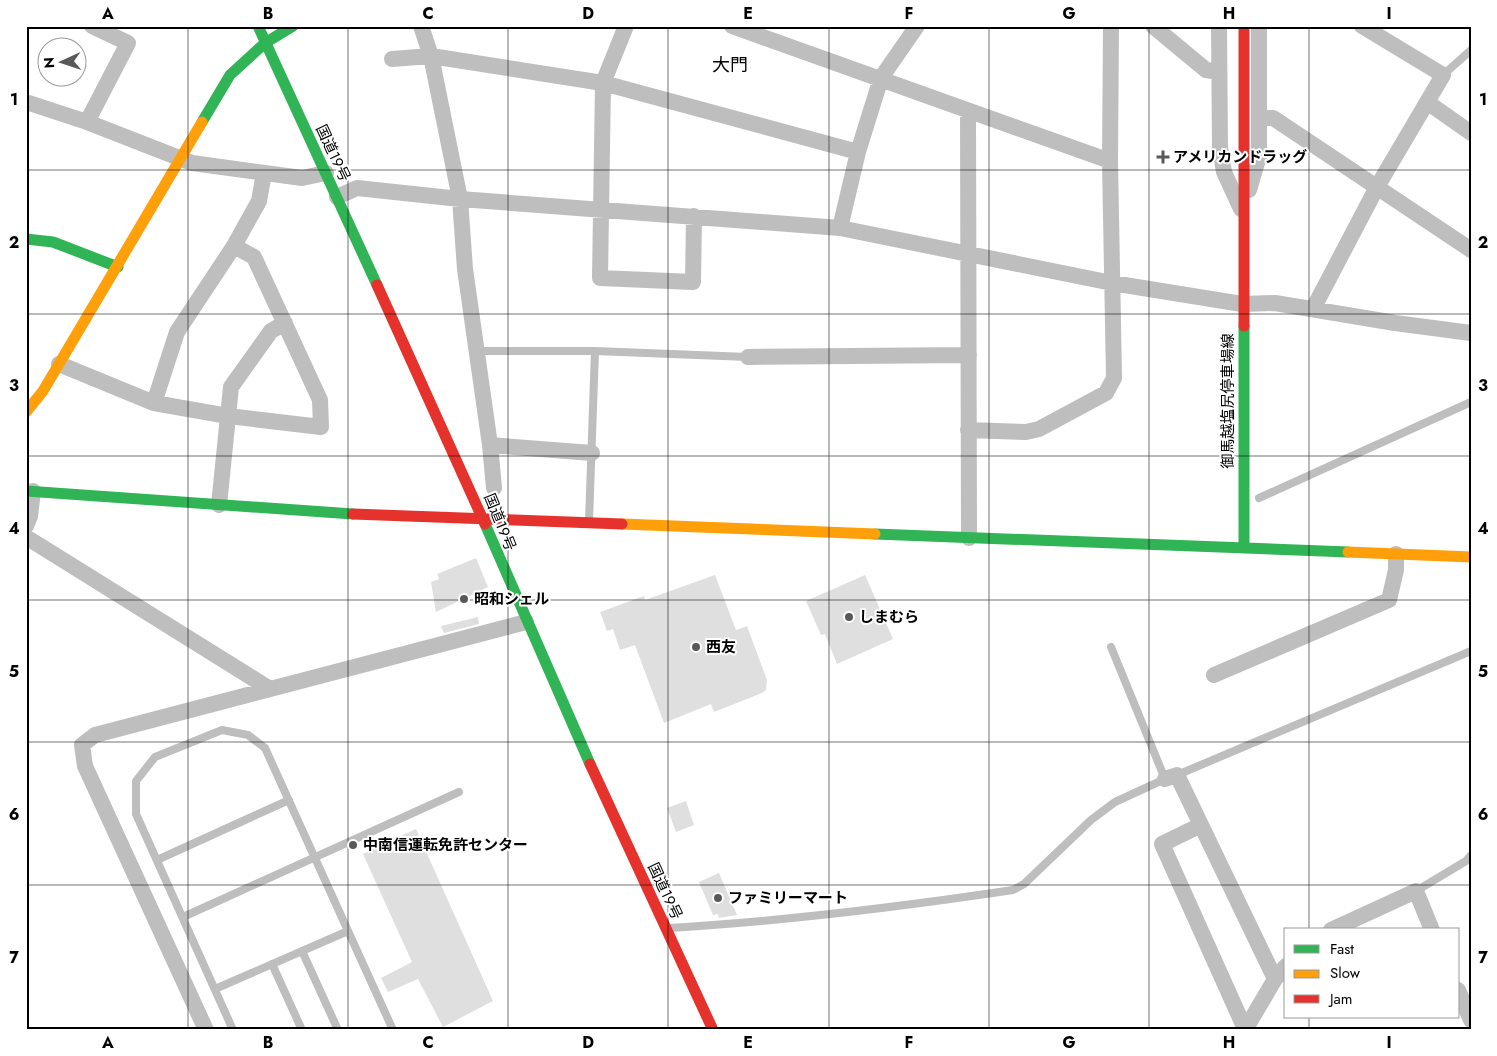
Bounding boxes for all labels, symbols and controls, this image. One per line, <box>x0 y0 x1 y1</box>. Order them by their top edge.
text: A <box>101 2 114 25</box>
text: B <box>263 2 273 25</box>
text: C <box>422 2 434 25</box>
text: D <box>582 2 594 25</box>
text: E <box>743 2 753 25</box>
text: F <box>905 2 913 25</box>
text: G <box>1062 2 1076 25</box>
text: H <box>1223 2 1235 25</box>
text: I <box>1386 2 1392 25</box>
north arrow <box>38 38 88 88</box>
district label: 大門 <box>712 52 748 78</box>
text: N <box>39 57 59 69</box>
text: 1 <box>10 88 18 111</box>
text: 1 <box>1479 88 1487 111</box>
street label: 国道19号 <box>310 121 356 185</box>
place label: アメリカンドラッグ <box>1173 146 1307 168</box>
marker: アメリカンドラッグ <box>1157 151 1169 163</box>
text: 2 <box>9 231 19 254</box>
text: 2 <box>1478 231 1488 254</box>
street label: 御馬越塩尻停車場線 <box>1217 333 1239 469</box>
text: 3 <box>9 374 19 397</box>
text: 3 <box>1478 374 1488 397</box>
street label: 国道19号 <box>478 490 522 554</box>
text: 4 <box>8 517 20 540</box>
text: 4 <box>1477 517 1489 540</box>
place label: 昭和シェル <box>474 588 549 610</box>
marker: 昭和シェル <box>458 593 470 605</box>
place label: しまむら <box>859 606 919 628</box>
marker: しまむら <box>843 611 855 623</box>
place label: 西友 <box>706 636 736 658</box>
marker: 西友 <box>690 641 702 653</box>
text: 5 <box>9 660 19 683</box>
text: 5 <box>1478 660 1488 683</box>
text: 6 <box>9 803 19 826</box>
text: 6 <box>1478 803 1488 826</box>
place label: 中南信運転免許センター <box>363 834 528 856</box>
marker: 中南信運転免許センター <box>347 839 359 851</box>
street label: 国道19号 <box>642 859 688 923</box>
place label: ファミリーマート <box>728 887 848 909</box>
marker: ファミリーマート <box>712 892 724 904</box>
legend <box>1284 928 1460 1018</box>
text: Fast <box>1330 938 1354 960</box>
text: 7 <box>9 946 19 969</box>
text: 7 <box>1478 946 1488 969</box>
text: Slow <box>1330 962 1361 984</box>
text: Jam <box>1328 988 1353 1010</box>
text: A <box>101 1031 114 1054</box>
text: B <box>263 1031 273 1054</box>
text: C <box>422 1031 434 1054</box>
text: D <box>582 1031 594 1054</box>
text: E <box>743 1031 753 1054</box>
text: F <box>905 1031 913 1054</box>
text: G <box>1062 1031 1076 1054</box>
text: H <box>1223 1031 1235 1054</box>
text: I <box>1386 1031 1392 1054</box>

